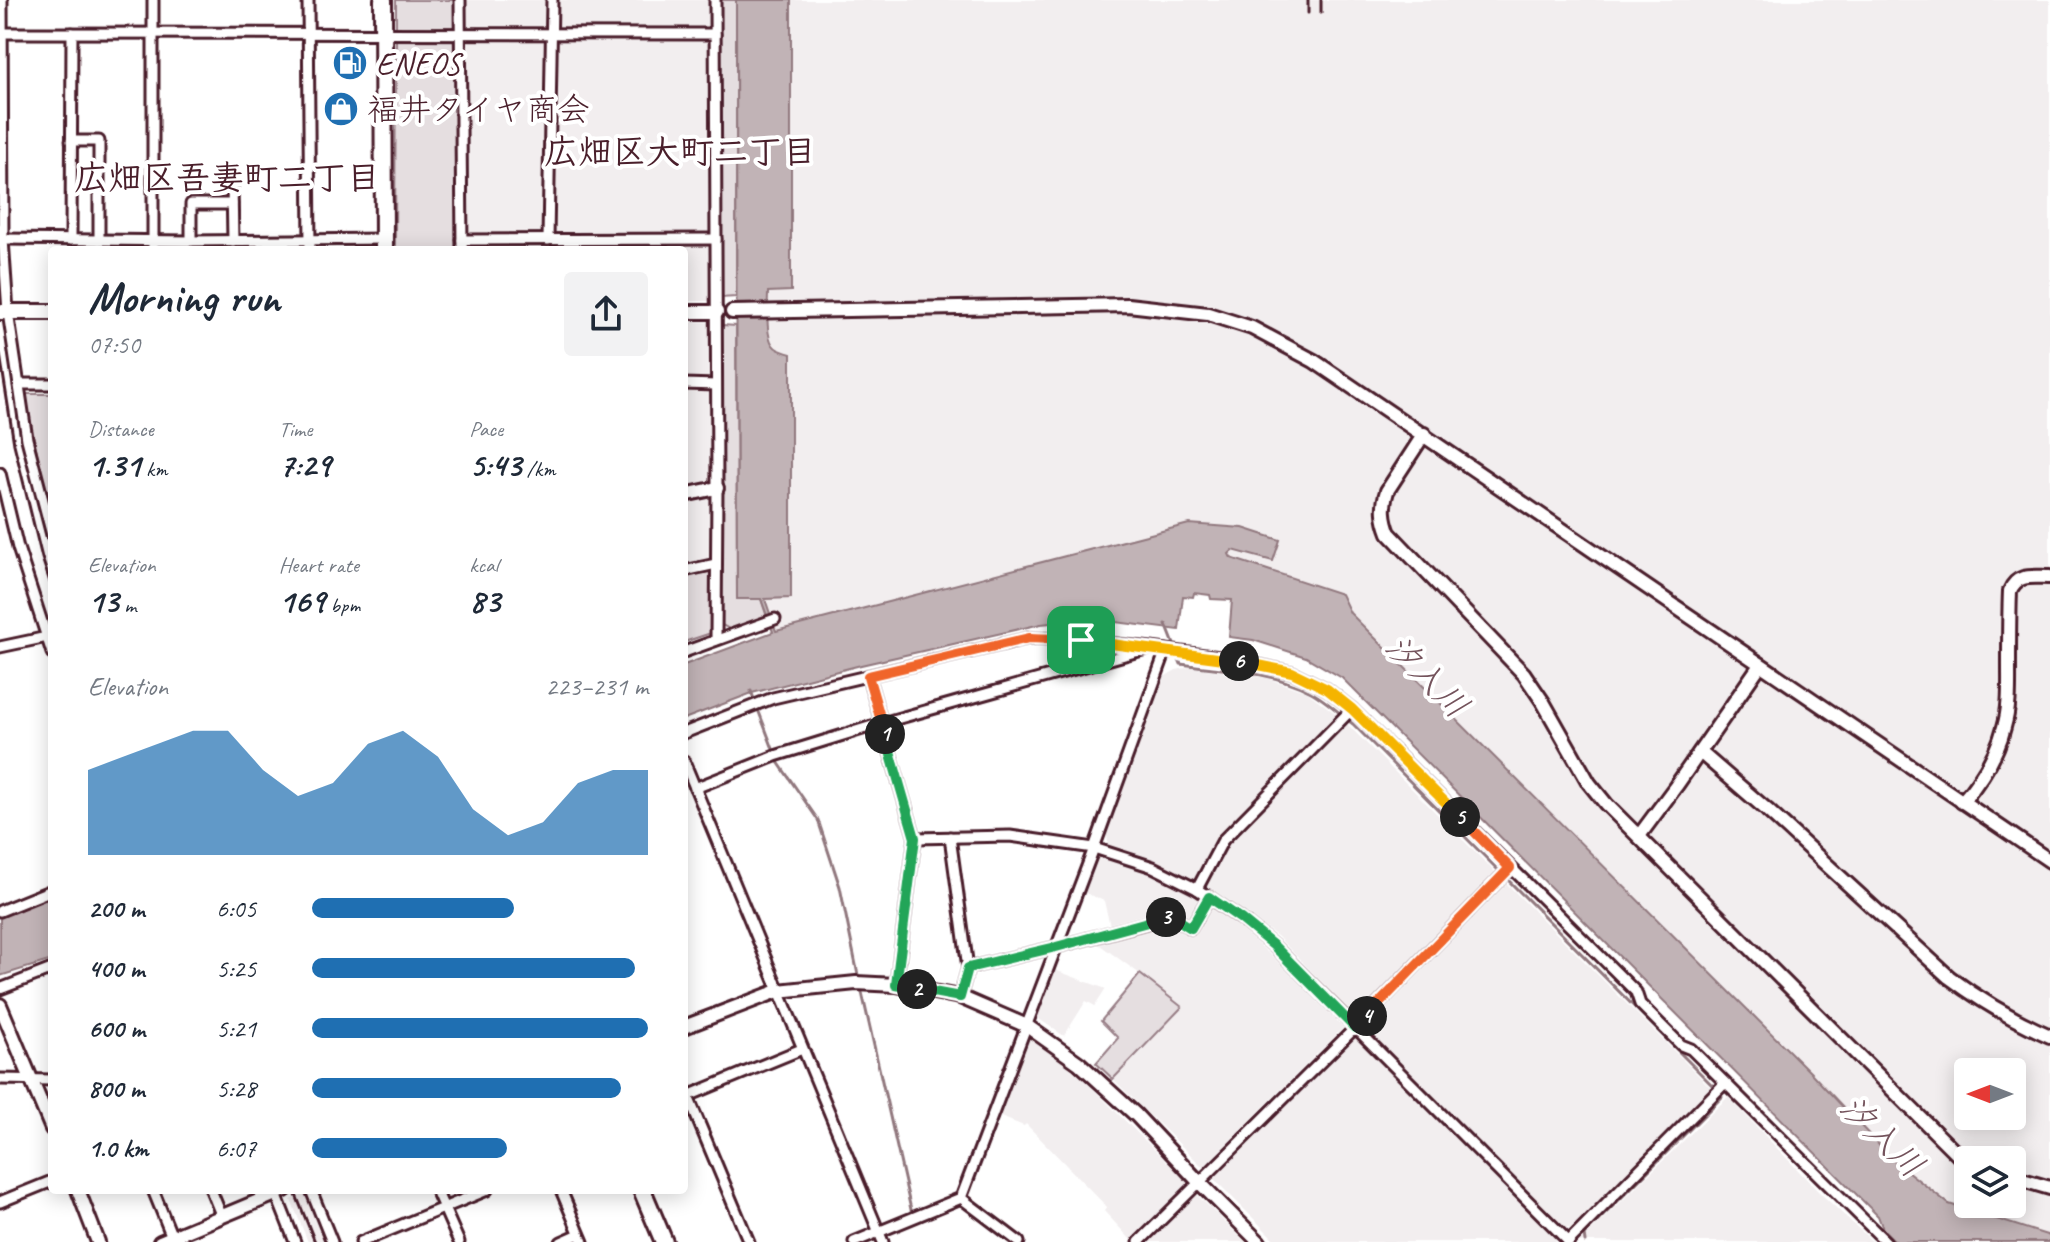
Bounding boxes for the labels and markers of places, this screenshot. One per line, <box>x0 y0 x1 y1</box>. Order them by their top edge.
place label: ENEOS <box>376 43 465 84</box>
fuel station icon: ENEOS <box>331 44 369 82</box>
place label: 福井タイヤ商会 <box>367 89 590 130</box>
shop icon: 福井タイヤ商会 <box>322 90 360 128</box>
pin <box>1047 606 1115 674</box>
pin: 6 <box>1219 641 1259 681</box>
pin: 1 <box>865 714 905 754</box>
pin: 5 <box>1440 797 1480 837</box>
pin: 3 <box>1146 897 1186 937</box>
pin: 2 <box>897 969 937 1009</box>
pin: 4 <box>1347 996 1387 1036</box>

